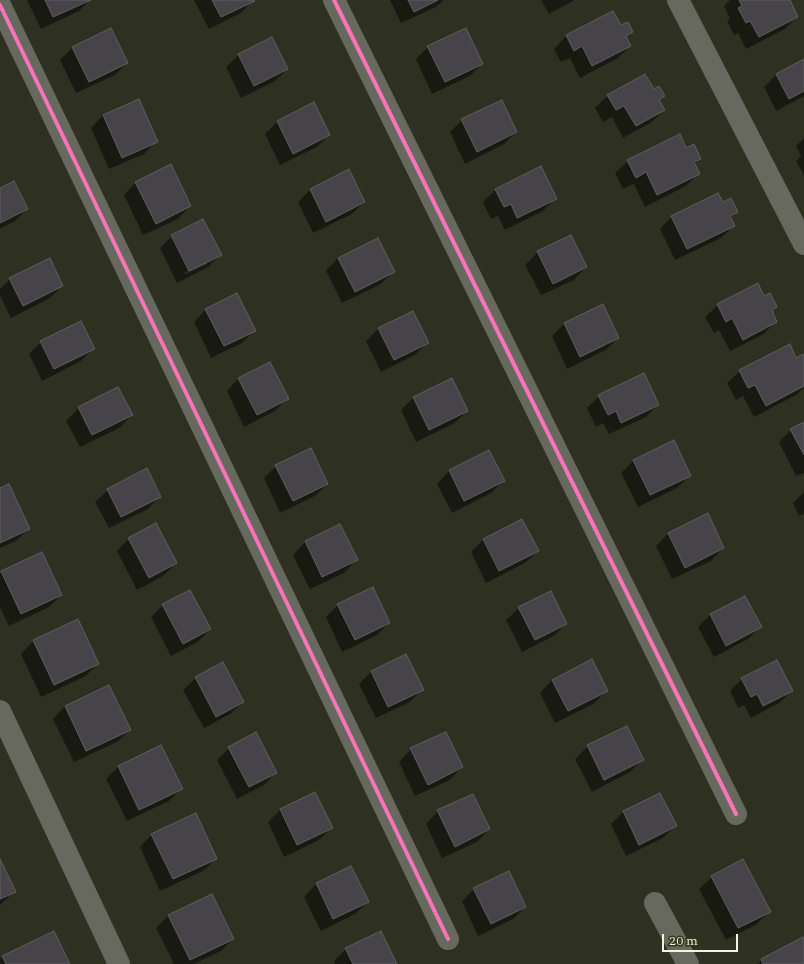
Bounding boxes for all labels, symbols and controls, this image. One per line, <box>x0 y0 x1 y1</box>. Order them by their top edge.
scale bar <box>664 926 740 952</box>
text: 20 m <box>669 933 698 948</box>

